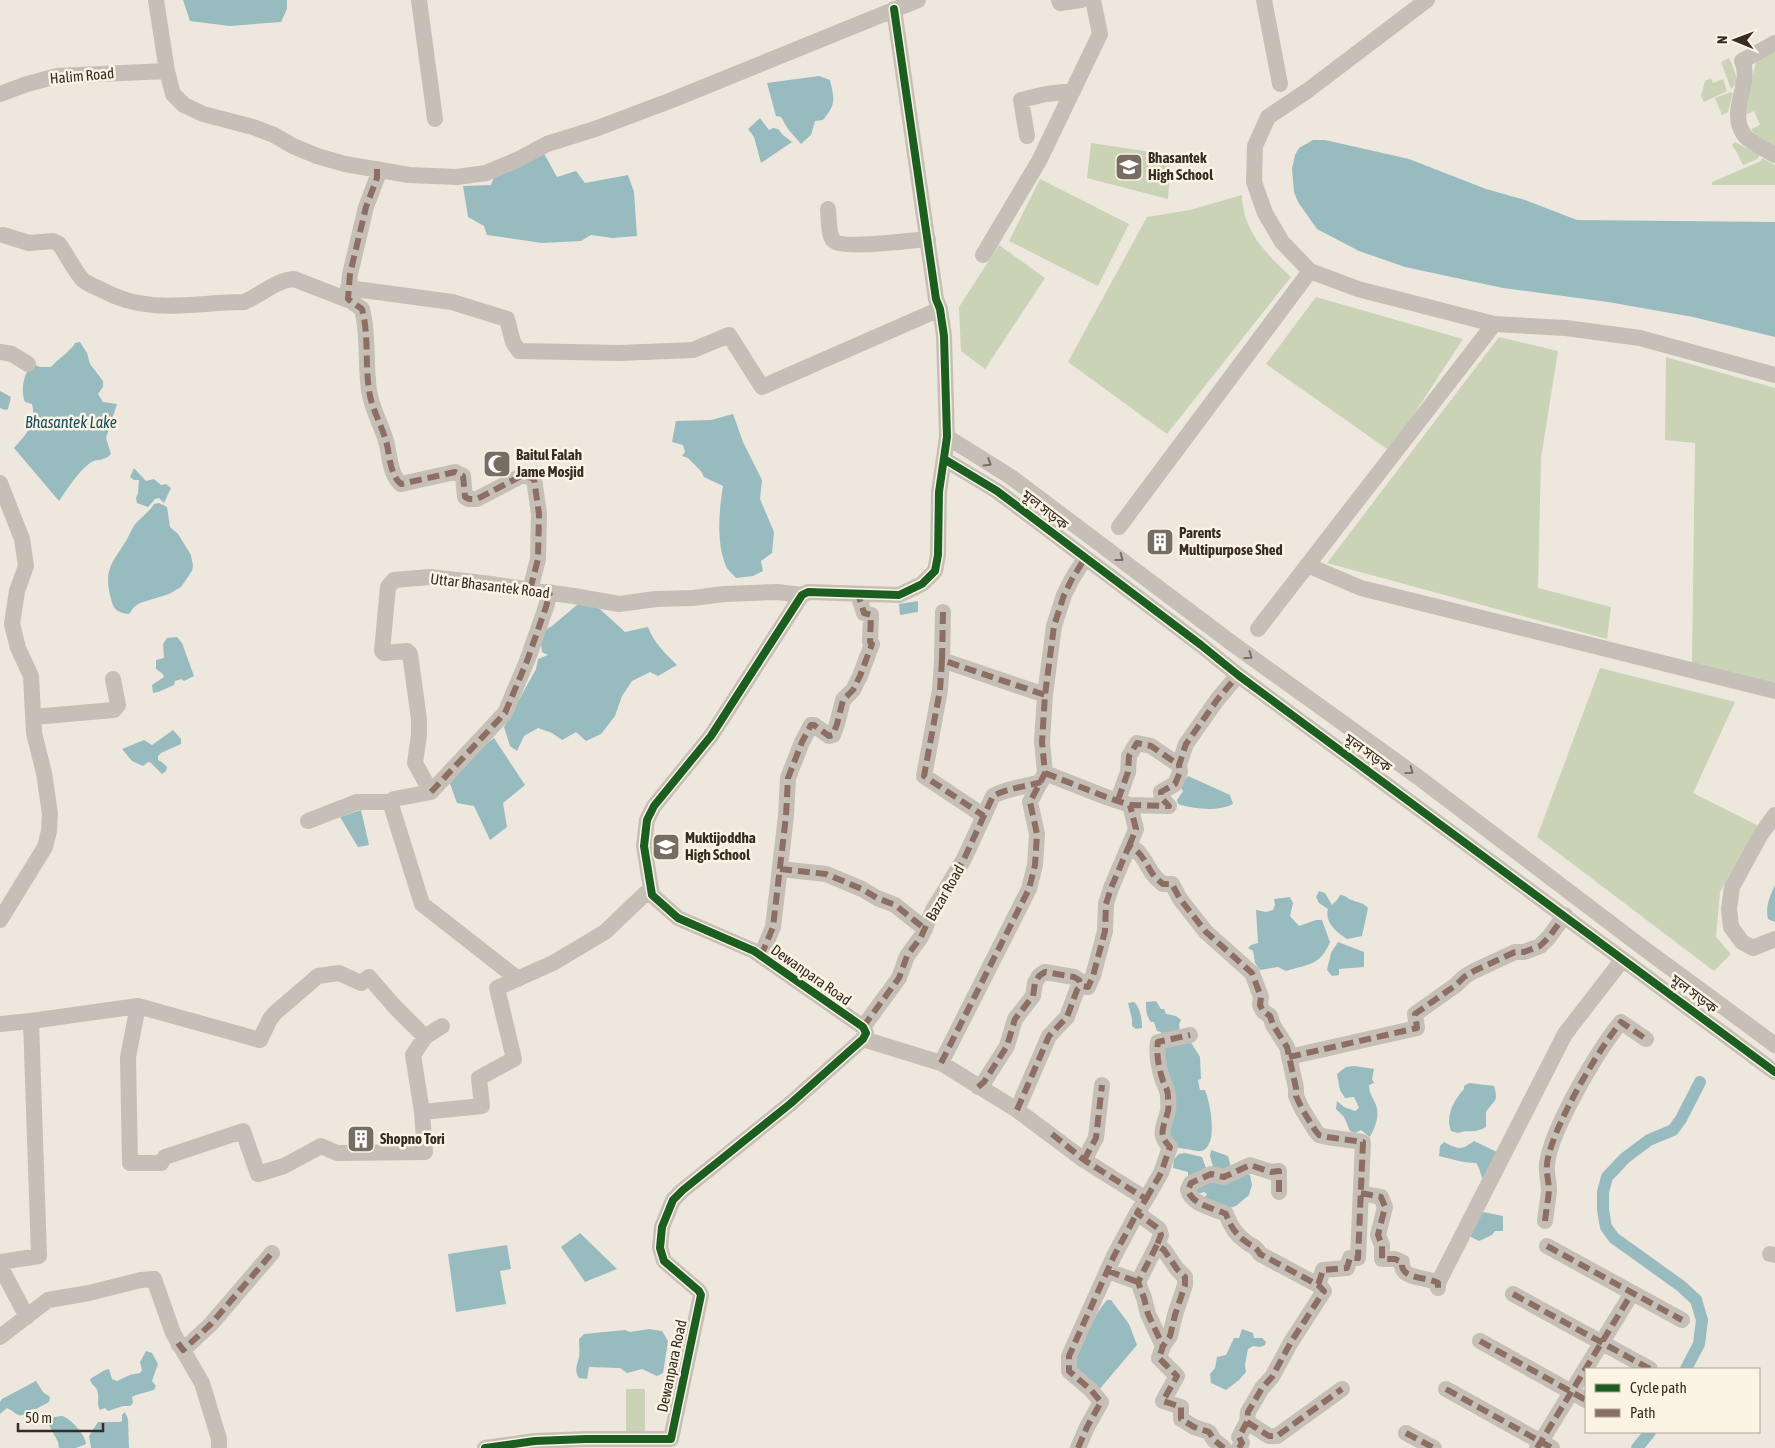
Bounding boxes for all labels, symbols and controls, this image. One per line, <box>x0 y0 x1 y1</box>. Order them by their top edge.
north arrow <box>1710 15 1760 65</box>
text: N <box>1714 36 1730 44</box>
street label: Halim Road <box>49 64 115 87</box>
place label: Bhasantek High School <box>1148 149 1214 183</box>
school or university icon: Bhasantek High School <box>1114 152 1144 182</box>
water label: Bhasantek Lake <box>25 413 117 431</box>
place label: Baitul Falah Jame Mosjid <box>515 446 584 480</box>
mosque icon: Baitul Falah Jame Mosjid <box>482 449 512 479</box>
one-way arrow <box>983 456 992 466</box>
street label: মূল সড়ক <box>1017 486 1073 534</box>
place label: Parents Multipurpose Shed <box>1179 524 1283 558</box>
building icon: Parents Multipurpose Shed <box>1145 527 1175 557</box>
one-way arrow <box>1114 552 1123 560</box>
street label: Uttar Bhasantek Road <box>429 570 551 601</box>
one-way arrow <box>1243 650 1252 658</box>
street label: মূল সড়ক <box>1340 729 1396 777</box>
one-way arrow <box>1404 765 1414 774</box>
place label: Muktijoddha High School <box>685 829 756 863</box>
school or university icon: Muktijoddha High School <box>651 832 681 862</box>
street label: Bazar Road <box>922 862 967 924</box>
street label: Dewanpara Road <box>768 941 855 1009</box>
street label: মূল সড়ক <box>1666 970 1722 1018</box>
building icon: Shopno Tori <box>346 1124 376 1154</box>
place label: Shopno Tori <box>380 1130 445 1147</box>
street label: Dewanpara Road <box>653 1318 690 1414</box>
legend <box>1585 1368 1760 1433</box>
text: Cycle path <box>1630 1379 1687 1396</box>
scale bar <box>18 1400 102 1432</box>
text: Path <box>1630 1404 1656 1421</box>
text: 50 m <box>25 1409 52 1426</box>

